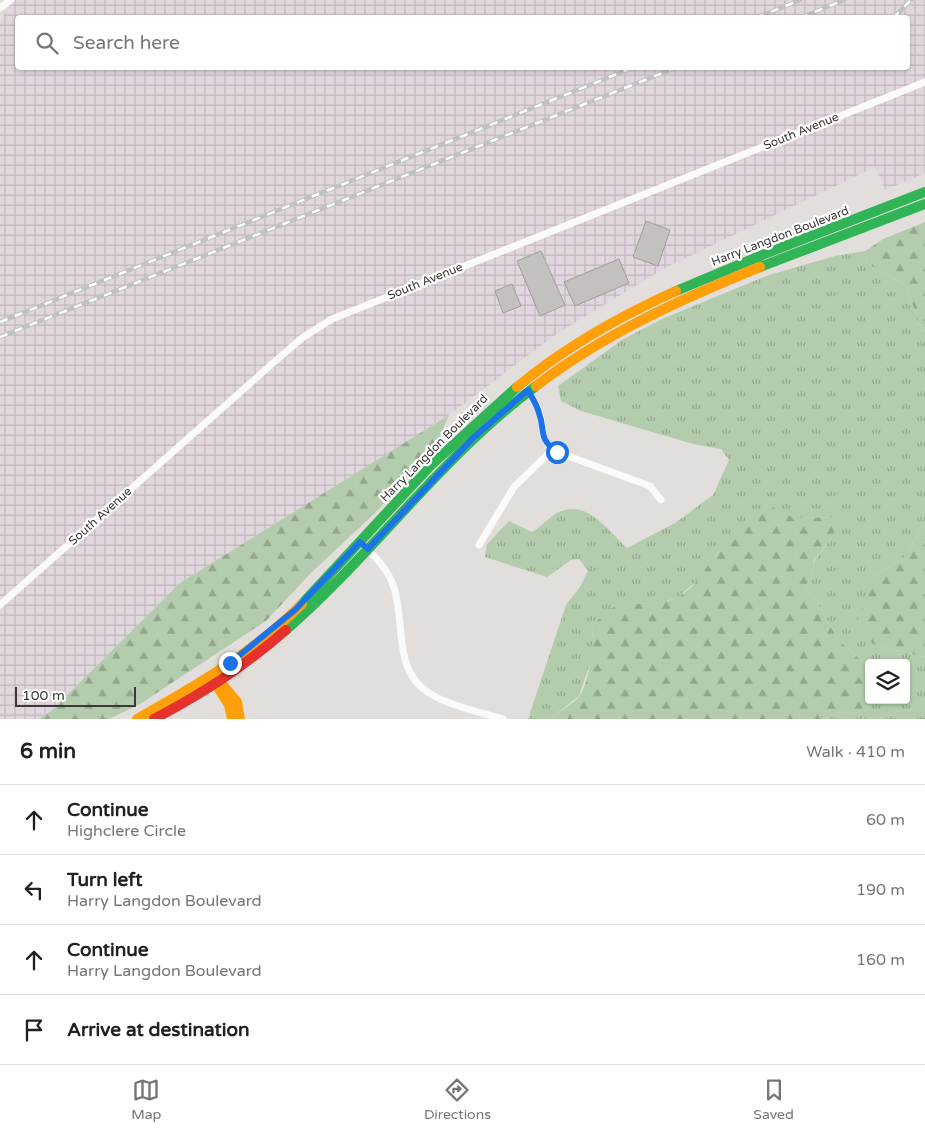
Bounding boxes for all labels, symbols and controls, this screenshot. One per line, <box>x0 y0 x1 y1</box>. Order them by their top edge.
search box <box>15 15 910 70</box>
icon: search <box>33 29 61 57</box>
text: Search here <box>73 32 180 54</box>
street label: South Avenue <box>761 109 841 152</box>
street label: Harry Langdon Boulevard <box>709 203 851 269</box>
street label: South Avenue <box>385 259 465 302</box>
street label: Harry Langdon Boulevard <box>377 391 491 505</box>
route start <box>546 441 569 464</box>
street label: South Avenue <box>66 484 135 548</box>
route end <box>219 652 242 675</box>
map controls <box>865 659 910 704</box>
button: layers <box>865 659 910 704</box>
scale bar <box>15 684 136 707</box>
text: 100 m <box>22 687 65 704</box>
text: 6 min <box>20 739 76 764</box>
text: Walk · 410 m <box>806 742 905 762</box>
text: Continue <box>67 799 149 821</box>
icon: ahead <box>20 806 48 834</box>
text: 60 m <box>866 810 905 830</box>
text: Highclere Circle <box>67 821 186 841</box>
text: Turn left <box>67 869 143 891</box>
icon: left <box>20 876 48 904</box>
text: 190 m <box>856 880 905 900</box>
text: Harry Langdon Boulevard <box>67 891 262 911</box>
text: Continue <box>67 939 149 961</box>
icon: ahead <box>20 946 48 974</box>
text: 160 m <box>856 950 905 970</box>
text: Harry Langdon Boulevard <box>67 961 262 981</box>
icon: arrive <box>20 1016 48 1044</box>
text: Arrive at destination <box>67 1019 250 1041</box>
tab: Map <box>131 1076 161 1123</box>
tab: Directions <box>424 1076 491 1123</box>
tab: Saved <box>753 1076 794 1123</box>

